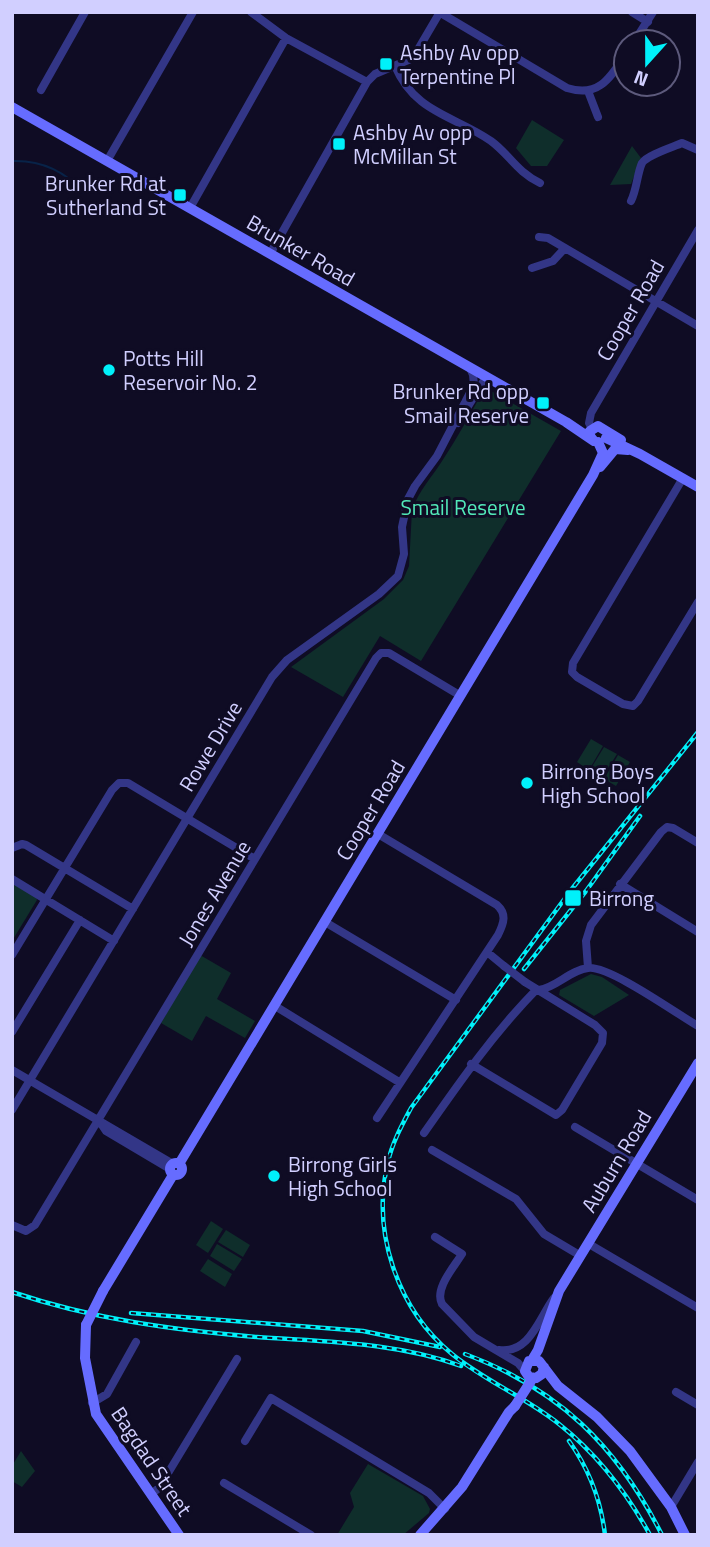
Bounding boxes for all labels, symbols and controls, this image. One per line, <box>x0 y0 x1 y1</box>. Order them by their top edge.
north arrow <box>612 28 682 98</box>
place label: Ashby Av opp Terpentine Pl <box>400 36 519 92</box>
marker: Ashby Av opp Terpentine Pl <box>378 56 394 72</box>
text: N <box>629 63 652 95</box>
place label: Ashby Av opp McMillan St <box>353 116 472 172</box>
marker: Ashby Av opp McMillan St <box>331 136 347 152</box>
place label: Brunker Rd at Sutherland St <box>45 167 167 223</box>
marker: Brunker Rd at Sutherland St <box>172 187 188 203</box>
street label: Brunker Road <box>241 206 361 294</box>
street label: Cooper Road <box>588 253 672 367</box>
place label: Potts Hill Reservoir No. 2 <box>123 342 258 398</box>
marker: Potts Hill Reservoir No. 2 <box>101 362 117 378</box>
place label: Brunker Rd opp Smail Reserve <box>392 375 529 431</box>
marker: Brunker Rd opp Smail Reserve <box>535 395 551 411</box>
park label: Smail Reserve <box>400 491 526 523</box>
street label: Rowe Drive <box>170 695 250 797</box>
street label: Cooper Road <box>327 754 413 866</box>
place label: Birrong Boys High School <box>541 755 654 811</box>
marker: Birrong Boys High School <box>519 775 535 791</box>
street label: Jones Avenue <box>170 834 258 952</box>
place label: Birrong <box>589 882 654 914</box>
marker: Birrong <box>563 888 583 908</box>
street label: Auburn Road <box>573 1104 659 1218</box>
place label: Birrong Girls High School <box>288 1148 397 1204</box>
marker: Birrong Girls High School <box>266 1168 282 1184</box>
street label: Bagdad Street <box>104 1400 201 1523</box>

